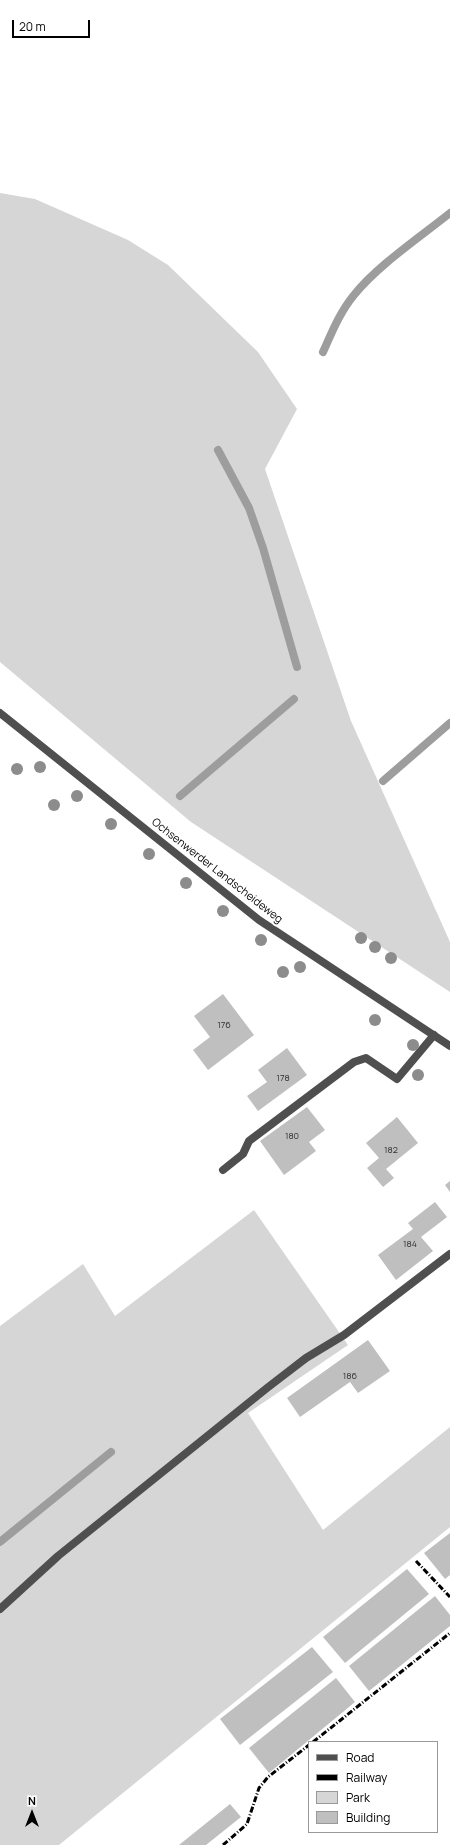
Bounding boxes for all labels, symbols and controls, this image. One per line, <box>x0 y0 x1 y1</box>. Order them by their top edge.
scale bar <box>14 12 92 38</box>
text: 20 m <box>19 18 46 35</box>
street label: Ochsenwerder Landscheideweg <box>149 816 285 926</box>
house number: 176 <box>217 1020 231 1030</box>
house number: 178 <box>276 1073 290 1083</box>
house number: 180 <box>285 1131 299 1141</box>
house number: 182 <box>384 1145 398 1155</box>
house number: 184 <box>403 1239 417 1249</box>
house number: 186 <box>343 1371 357 1381</box>
legend <box>308 1741 438 1833</box>
text: Road <box>346 1749 374 1766</box>
text: Railway <box>346 1769 387 1786</box>
text: Park <box>346 1789 370 1806</box>
north arrow <box>12 1793 52 1833</box>
text: N <box>28 1793 36 1808</box>
text: Building <box>346 1809 390 1826</box>

